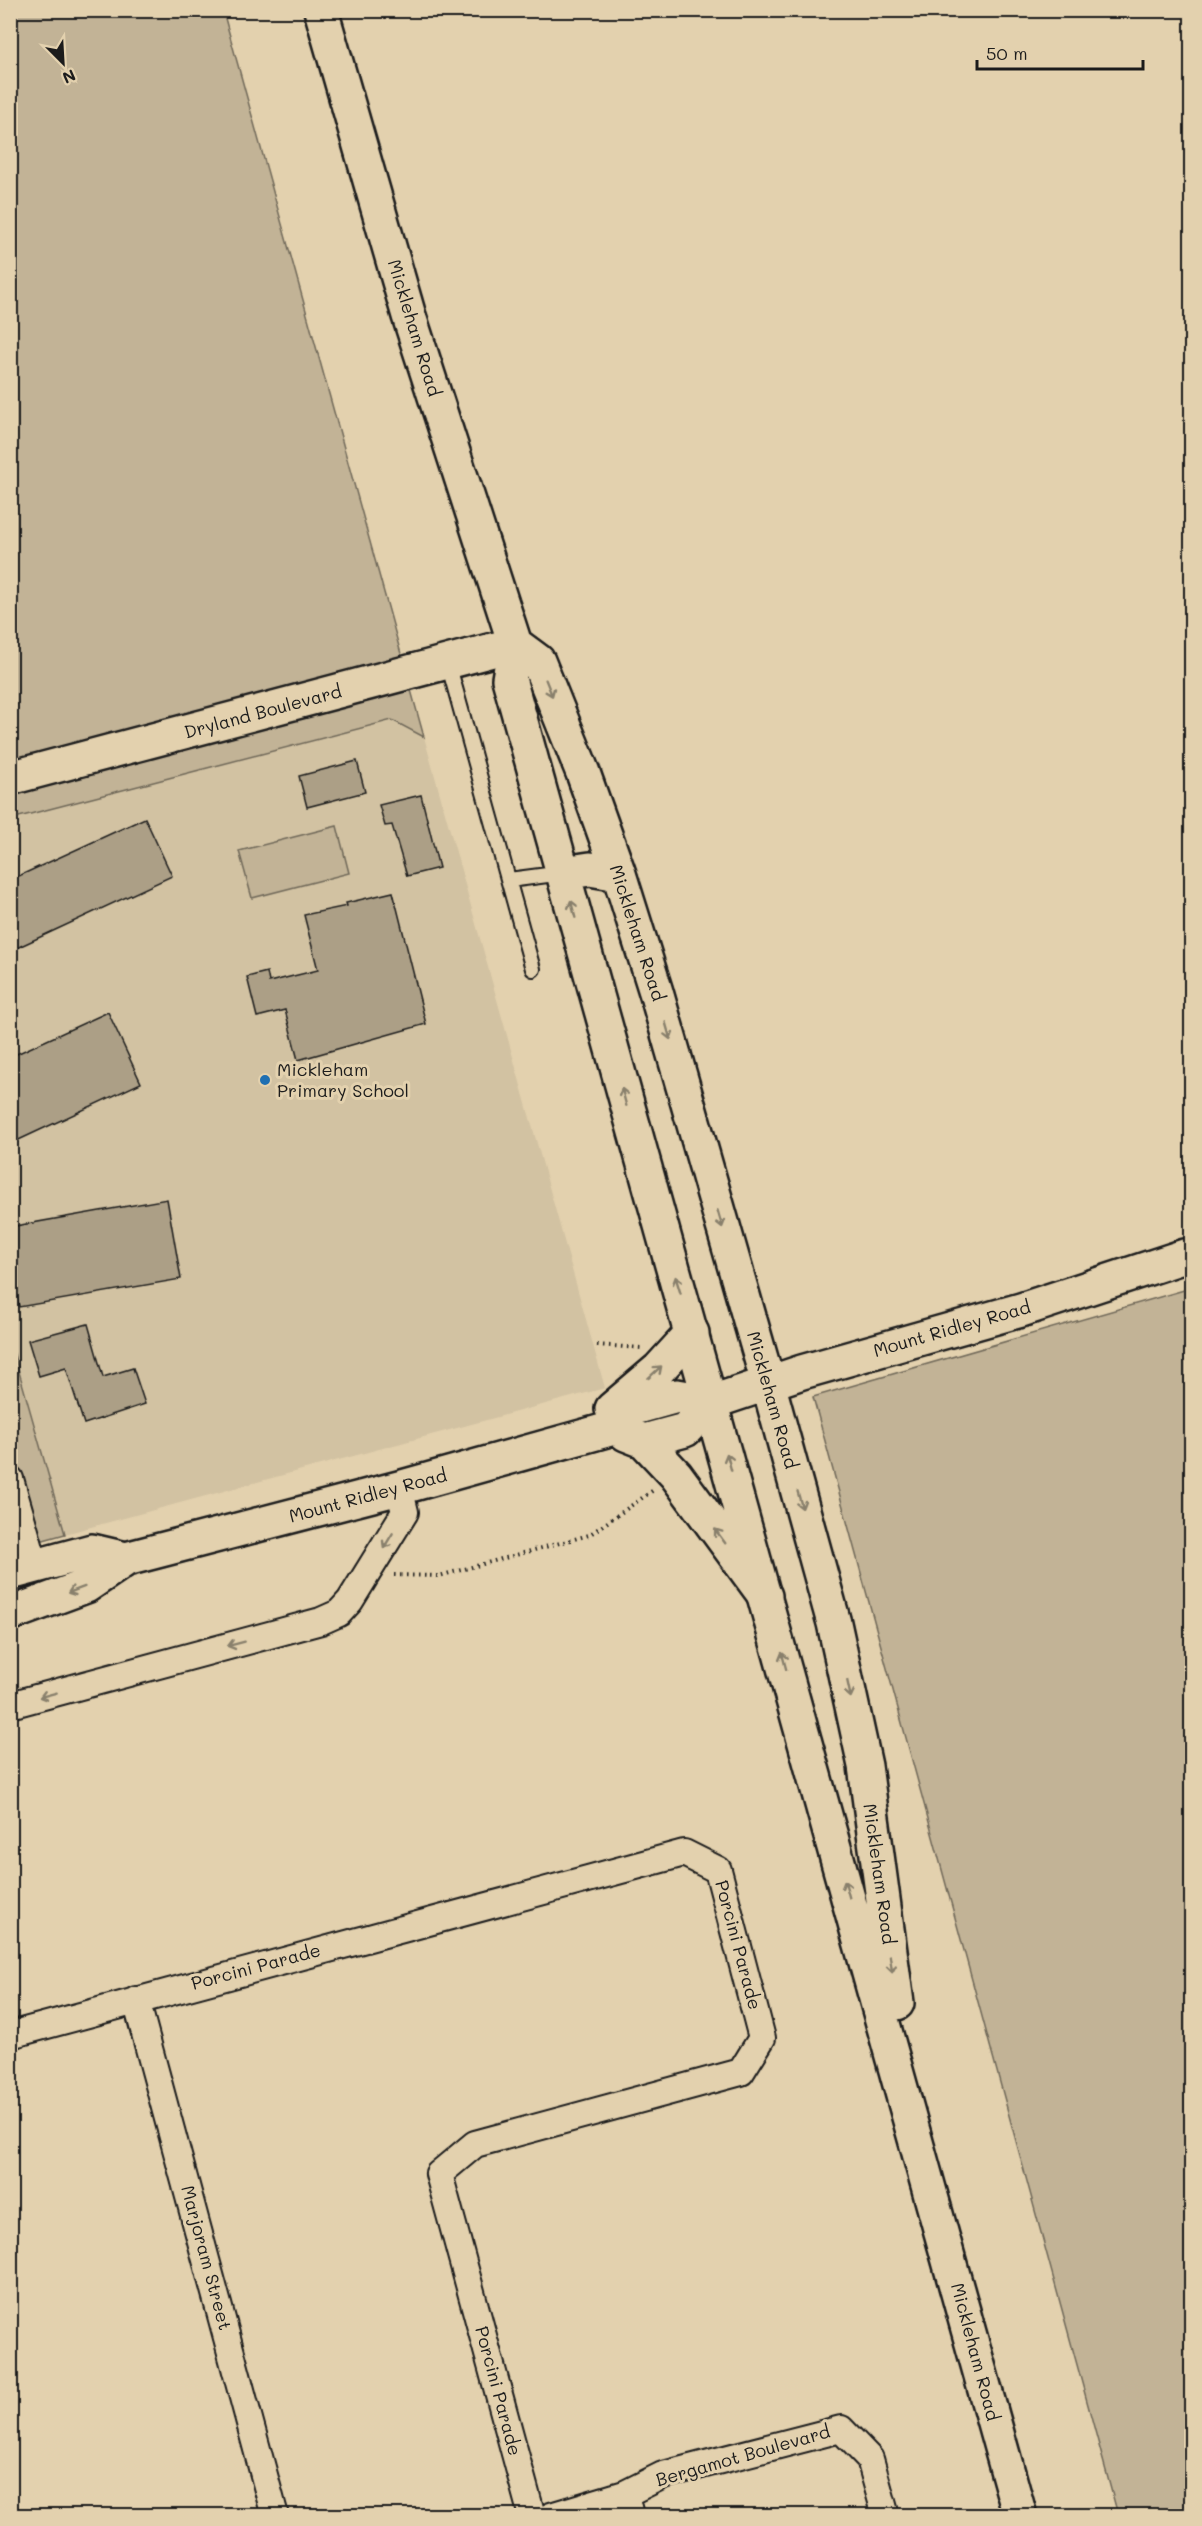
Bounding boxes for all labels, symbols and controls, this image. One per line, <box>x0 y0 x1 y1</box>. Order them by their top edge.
north arrow <box>33 33 93 93</box>
scale bar <box>977 33 1144 71</box>
text: 50 m <box>986 41 1028 65</box>
text: N <box>59 65 79 89</box>
street label: Mickleham Road <box>383 256 447 399</box>
street label: Dryland Boulevard <box>181 678 344 744</box>
one-way arrow <box>544 679 555 697</box>
street label: Mickleham Road <box>605 861 671 1004</box>
one-way arrow <box>567 900 578 919</box>
one-way arrow <box>662 1022 674 1041</box>
place label: Mickleham Primary School <box>277 1057 409 1102</box>
marker: Mickleham Primary School <box>258 1073 272 1087</box>
one-way arrow <box>618 1088 629 1107</box>
one-way arrow <box>715 1209 727 1228</box>
one-way arrow <box>672 1276 683 1295</box>
street label: Mount Ridley Road <box>870 1294 1033 1362</box>
street label: Mickleham Road <box>742 1328 804 1471</box>
one-way arrow <box>648 1365 663 1379</box>
one-way arrow <box>723 1453 735 1472</box>
street label: Mount Ridley Road <box>286 1462 449 1528</box>
one-way arrow <box>795 1490 806 1509</box>
one-way arrow <box>714 1528 727 1544</box>
one-way arrow <box>381 1532 393 1549</box>
one-way arrow <box>67 1585 86 1596</box>
one-way arrow <box>227 1639 246 1650</box>
one-way arrow <box>778 1651 789 1670</box>
one-way arrow <box>843 1679 855 1698</box>
one-way arrow <box>38 1690 57 1701</box>
street label: Mickleham Road <box>858 1802 902 1946</box>
street label: Porcini Parade <box>710 1877 768 2012</box>
one-way arrow <box>841 1880 853 1899</box>
street label: Porcini Parade <box>188 1937 323 1995</box>
one-way arrow <box>886 1954 897 1974</box>
street label: Marjoram Street <box>176 2183 238 2333</box>
street label: Mickleham Road <box>946 2280 1006 2423</box>
street label: Porcini Parade <box>470 2323 528 2458</box>
street label: Bergamot Boulevard <box>653 2419 833 2491</box>

